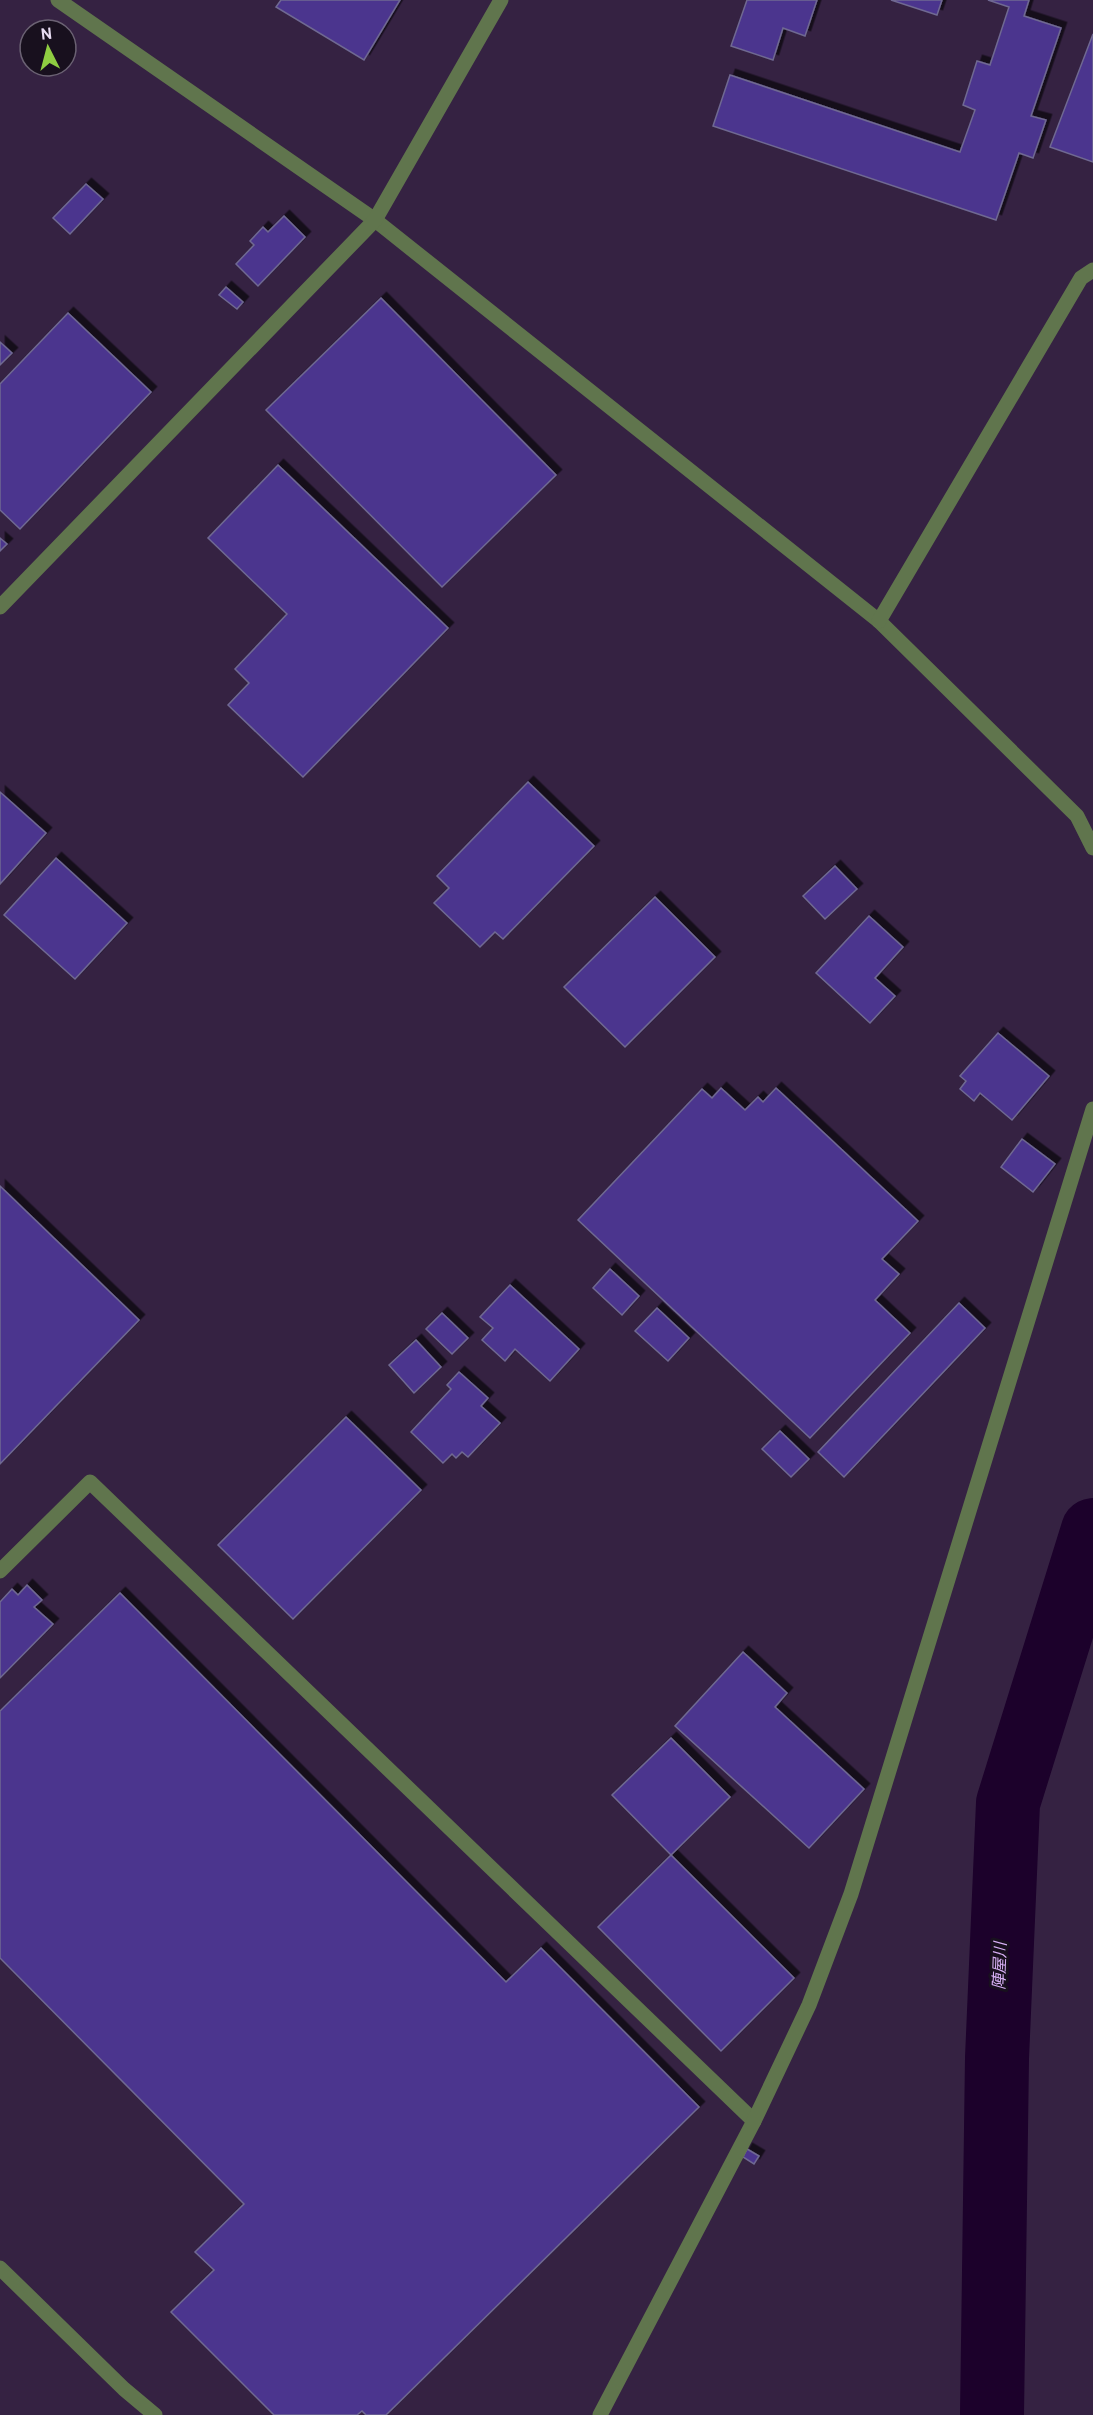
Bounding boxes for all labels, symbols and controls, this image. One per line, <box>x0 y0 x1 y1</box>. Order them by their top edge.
north arrow <box>18 18 78 78</box>
text: N <box>40 25 53 46</box>
water label: 陣屋川 <box>990 1940 1012 1990</box>

